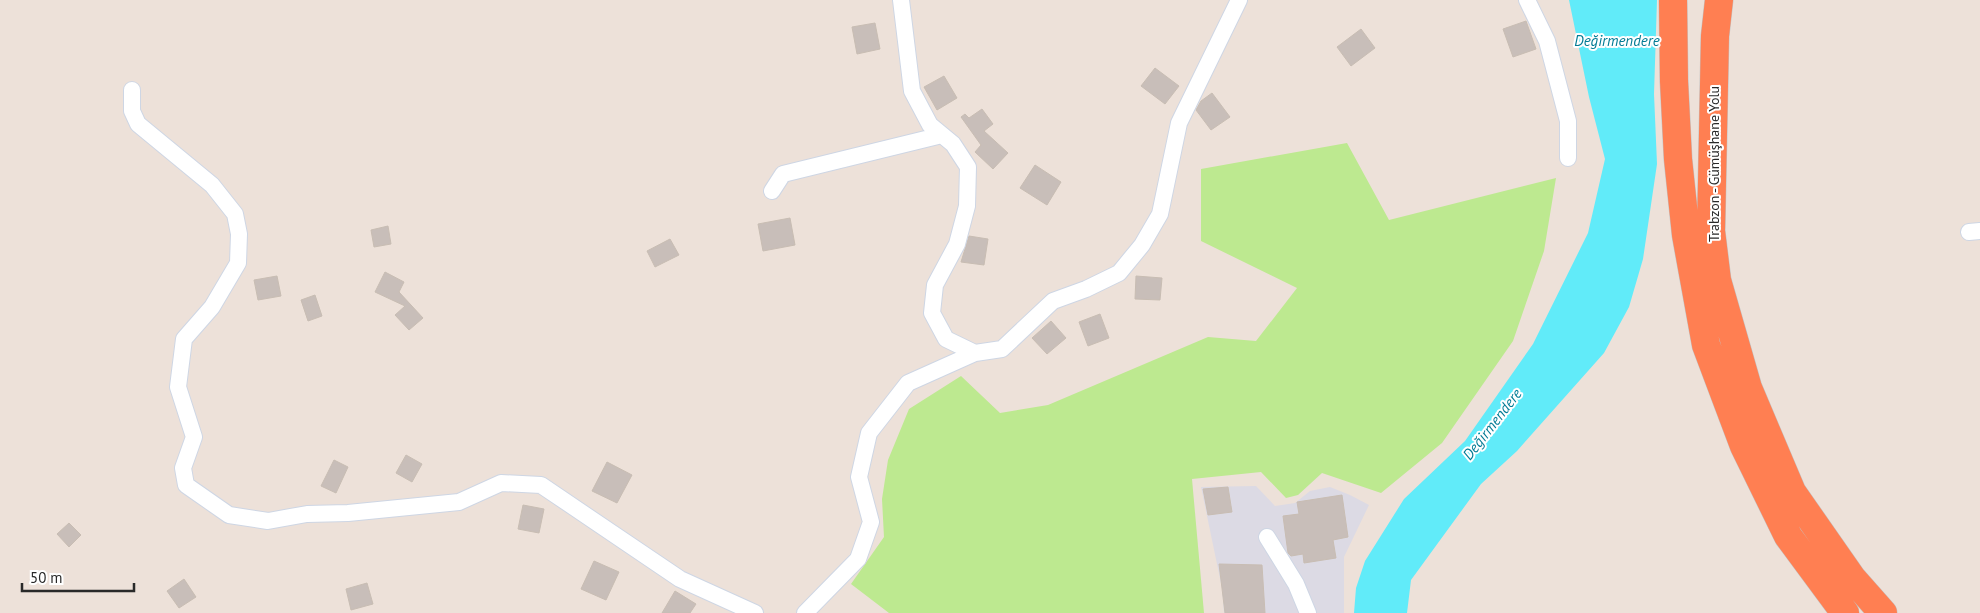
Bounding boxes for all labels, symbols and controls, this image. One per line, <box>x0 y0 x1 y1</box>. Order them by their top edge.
water label: Değirmendere <box>1574 31 1660 50</box>
street label: Trabzon - Gümüşhane Yolu <box>1705 86 1723 242</box>
water label: Değirmendere <box>1458 385 1526 463</box>
scale bar <box>22 560 135 592</box>
text: 50 m <box>30 568 63 587</box>

